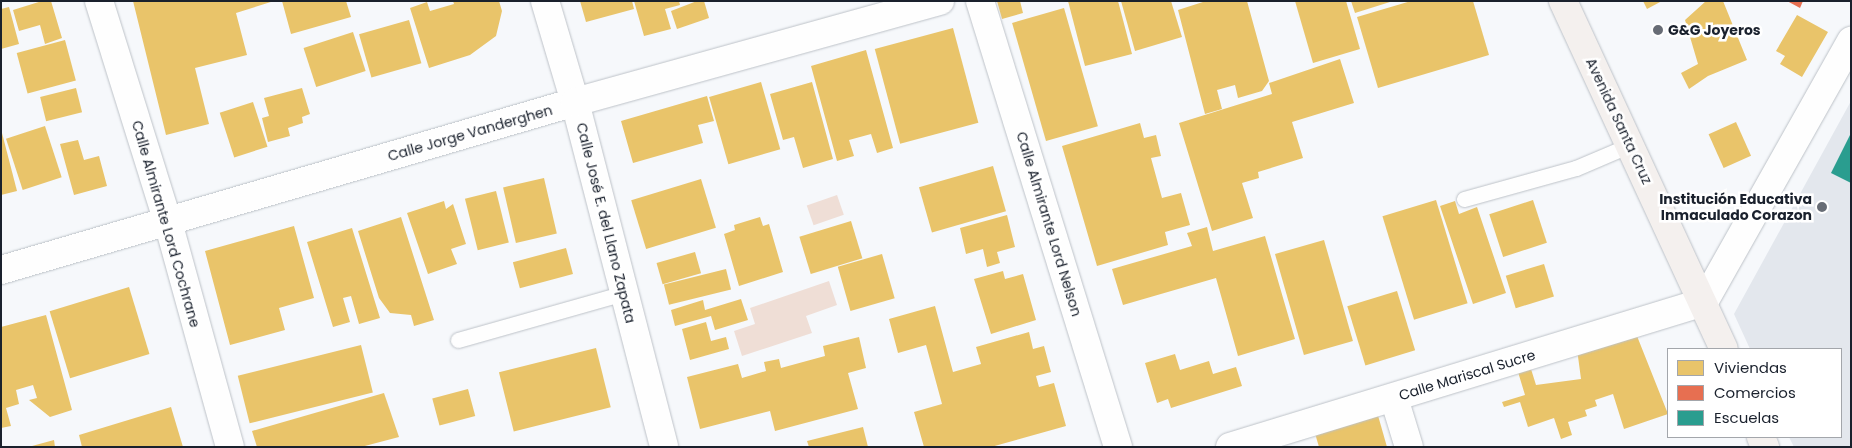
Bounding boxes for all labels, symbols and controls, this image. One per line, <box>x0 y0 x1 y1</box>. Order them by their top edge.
place label: G&G Joyeros <box>1668 22 1761 38</box>
marker: G&G Joyeros <box>1652 24 1664 36</box>
street label: Avenida Santa Cruz <box>1582 55 1656 187</box>
street label: Calle Jorge Vanderghen <box>386 101 554 165</box>
street label: Calle Almirante Lord Cochrane <box>128 119 204 329</box>
street label: Calle José E. del Llano Zapata <box>573 121 639 325</box>
street label: Calle Almirante Lord Nelson <box>1013 130 1085 318</box>
place label: Institución Educativa Inmaculado Corazon <box>1659 191 1812 223</box>
marker: Institución Educativa Inmaculado Corazon <box>1816 201 1828 213</box>
street label: Calle Mariscal Sucre <box>1397 346 1537 404</box>
legend <box>1667 348 1842 438</box>
text: Viviendas <box>1714 357 1787 378</box>
text: Comercios <box>1714 382 1796 403</box>
text: Escuelas <box>1714 407 1779 428</box>

